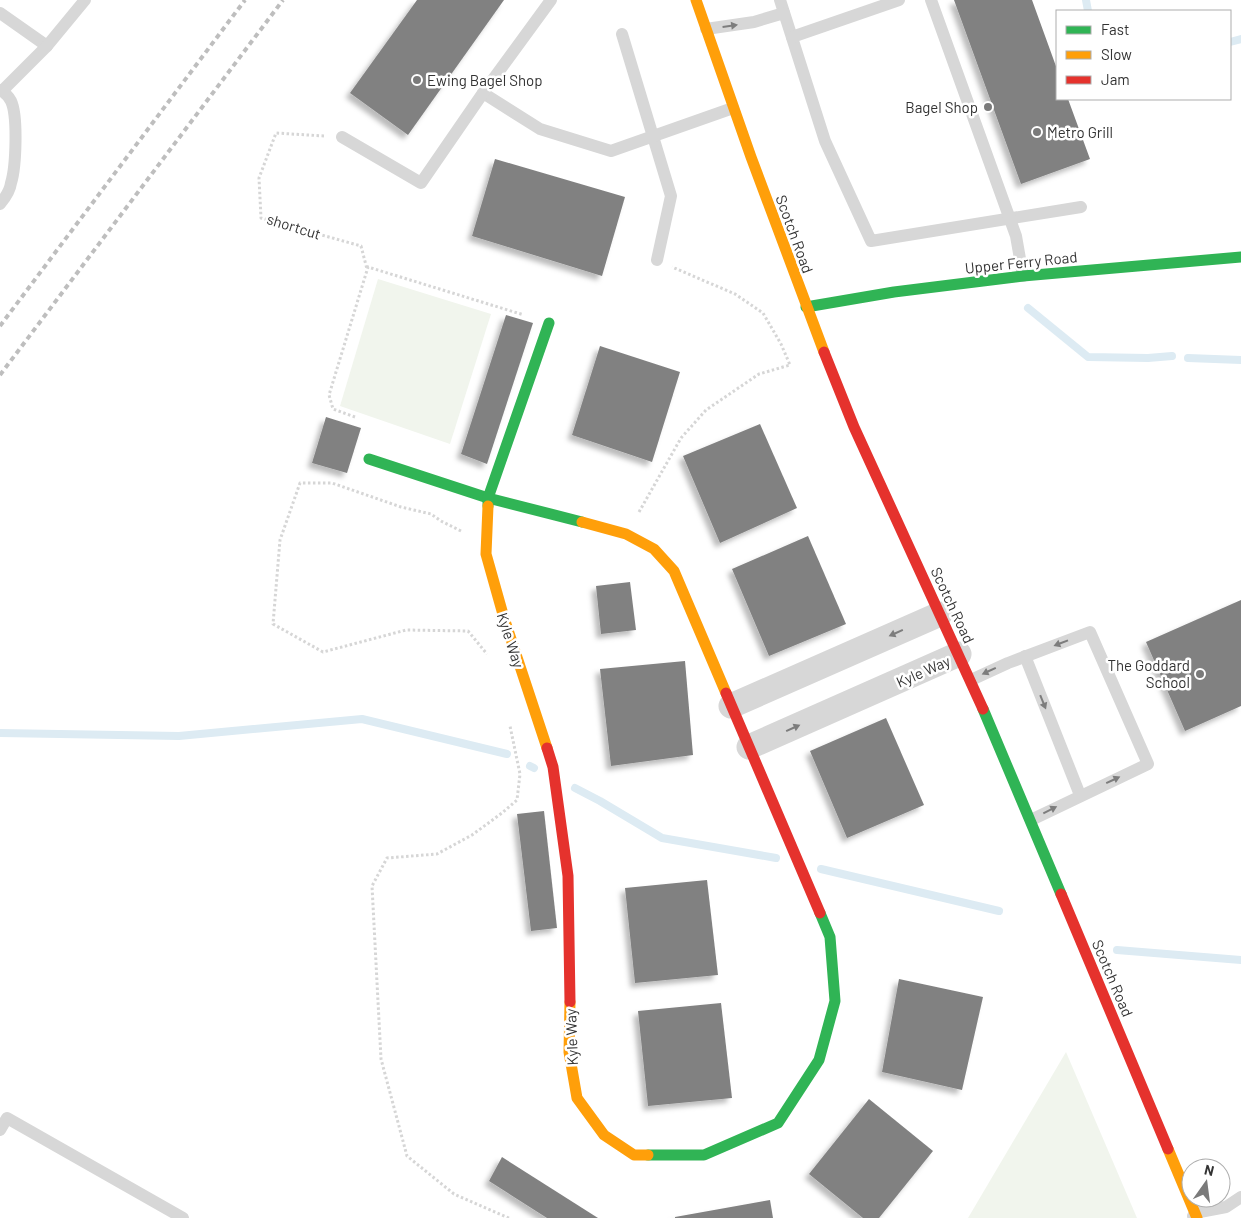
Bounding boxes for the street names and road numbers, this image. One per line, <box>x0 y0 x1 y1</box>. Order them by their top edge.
street label: Scotch Road <box>773 192 817 276</box>
street label: shortcut <box>265 209 323 243</box>
street label: Upper Ferry Road <box>964 247 1078 277</box>
street label: Scotch Road <box>928 564 978 646</box>
street label: Kyle Way <box>494 610 528 670</box>
street label: Kyle Way <box>893 651 953 691</box>
street label: Scotch Road <box>1089 937 1137 1019</box>
street label: Kyle Way <box>561 1008 581 1066</box>

